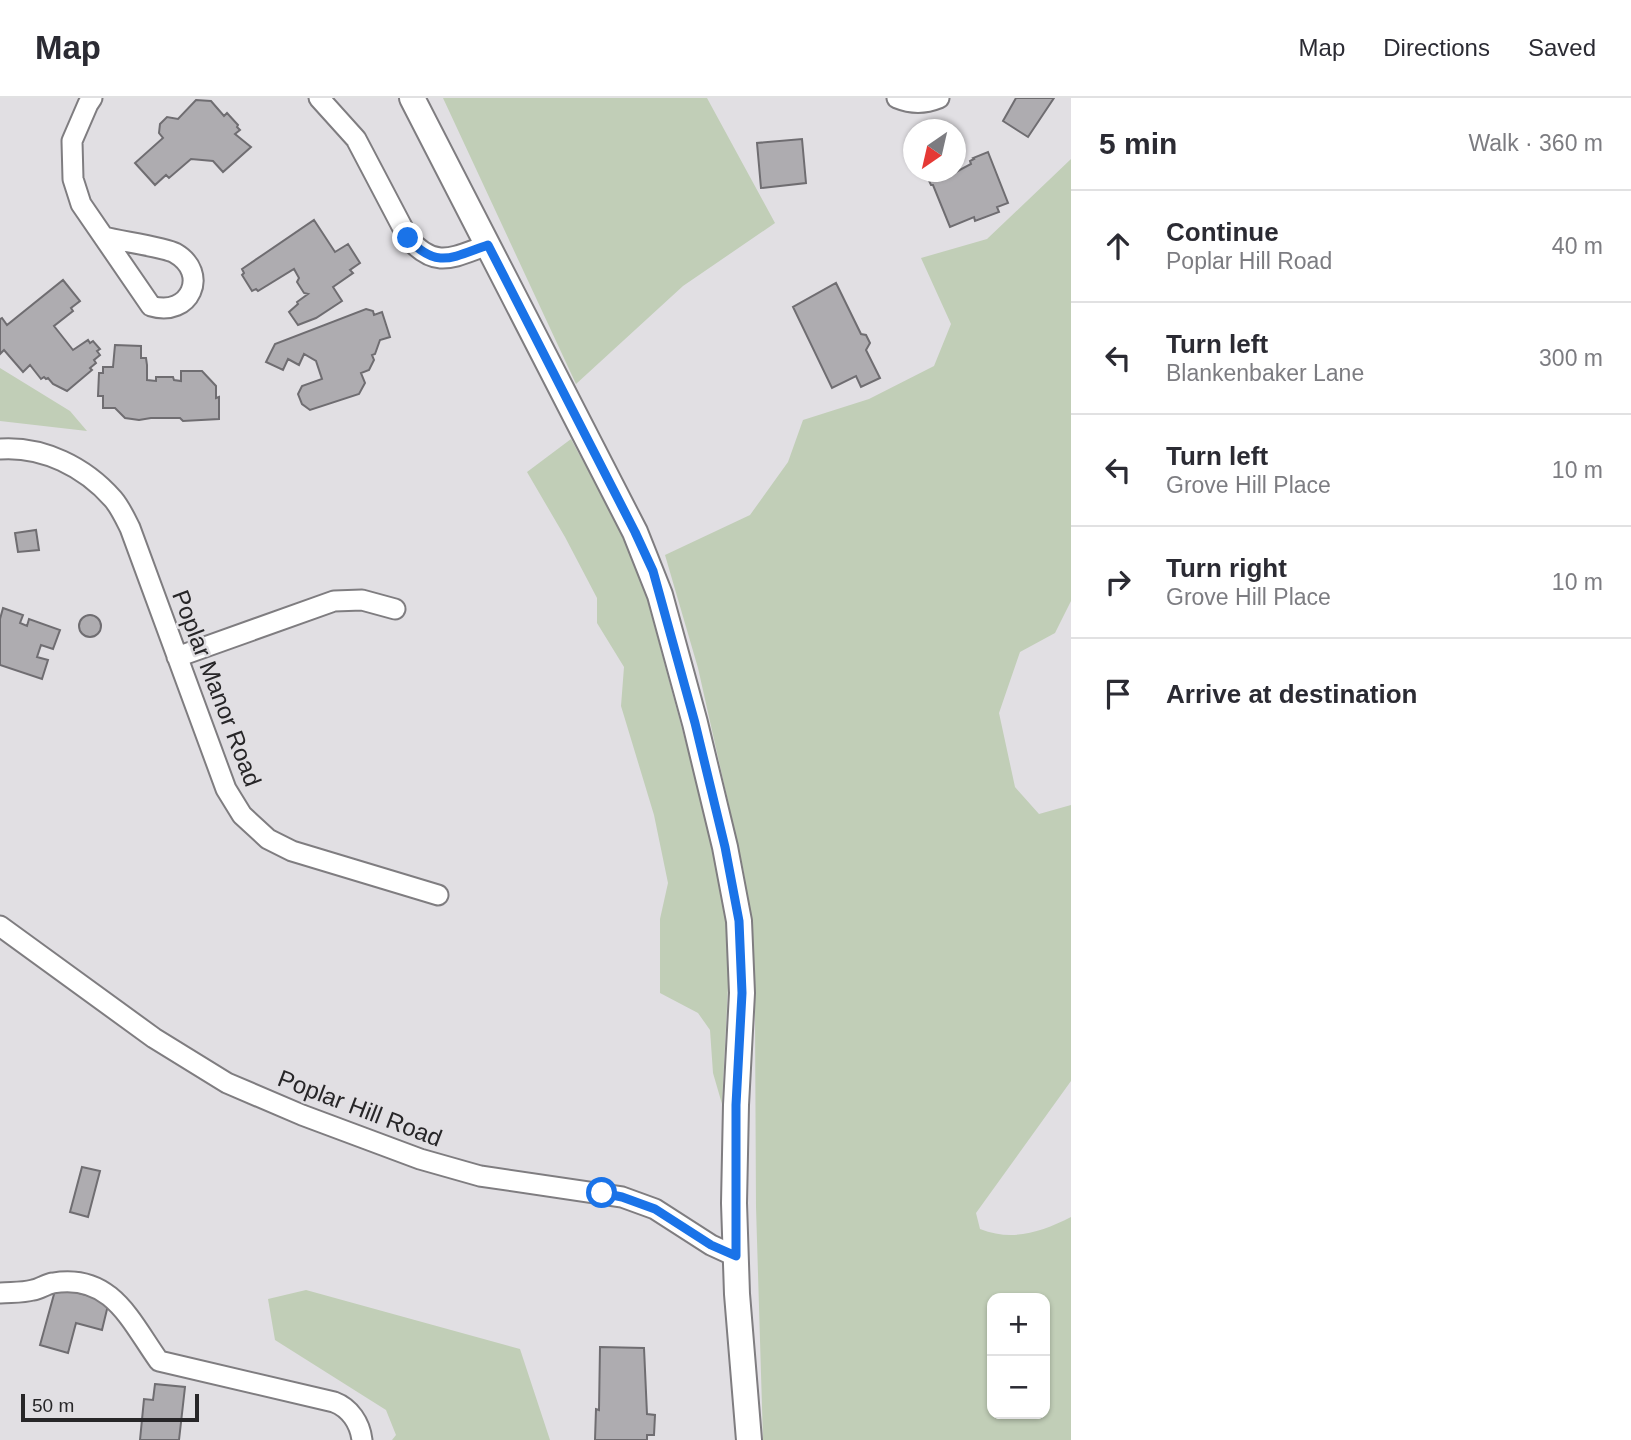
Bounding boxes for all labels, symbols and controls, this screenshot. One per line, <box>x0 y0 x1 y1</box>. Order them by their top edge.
text: Map <box>35 29 101 66</box>
text: Map <box>1299 34 1345 61</box>
text: Directions <box>1383 34 1490 61</box>
text: Saved <box>1528 34 1596 61</box>
north arrow <box>903 119 966 182</box>
text: 5 min <box>1099 127 1177 160</box>
text: Walk · 360 m <box>1468 130 1603 156</box>
text: Continue <box>1166 217 1279 247</box>
route end <box>392 222 423 253</box>
icon: ahead <box>1099 227 1137 265</box>
text: 40 m <box>1552 233 1603 259</box>
text: Poplar Hill Road <box>1166 248 1332 274</box>
text: Turn left <box>1166 329 1268 359</box>
icon: left <box>1099 339 1137 377</box>
text: 300 m <box>1539 345 1603 371</box>
text: Blankenbaker Lane <box>1166 360 1364 386</box>
text: Turn left <box>1166 441 1268 471</box>
icon: left <box>1099 451 1137 489</box>
text: 10 m <box>1552 457 1603 483</box>
text: Grove Hill Place <box>1166 472 1331 498</box>
text: Turn right <box>1166 553 1287 583</box>
icon: right <box>1099 563 1137 601</box>
text: 10 m <box>1552 569 1603 595</box>
text: Grove Hill Place <box>1166 584 1331 610</box>
street label: Poplar Manor Road <box>167 586 267 790</box>
icon: arrive <box>1099 675 1137 713</box>
text: Arrive at destination <box>1166 679 1417 709</box>
street label: Poplar Hill Road <box>274 1064 446 1152</box>
route start <box>586 1177 617 1208</box>
map controls <box>987 1293 1050 1419</box>
button: + <box>987 1293 1050 1356</box>
button: − <box>987 1356 1050 1419</box>
scale bar <box>21 1391 200 1423</box>
text: 50 m <box>32 1395 74 1416</box>

